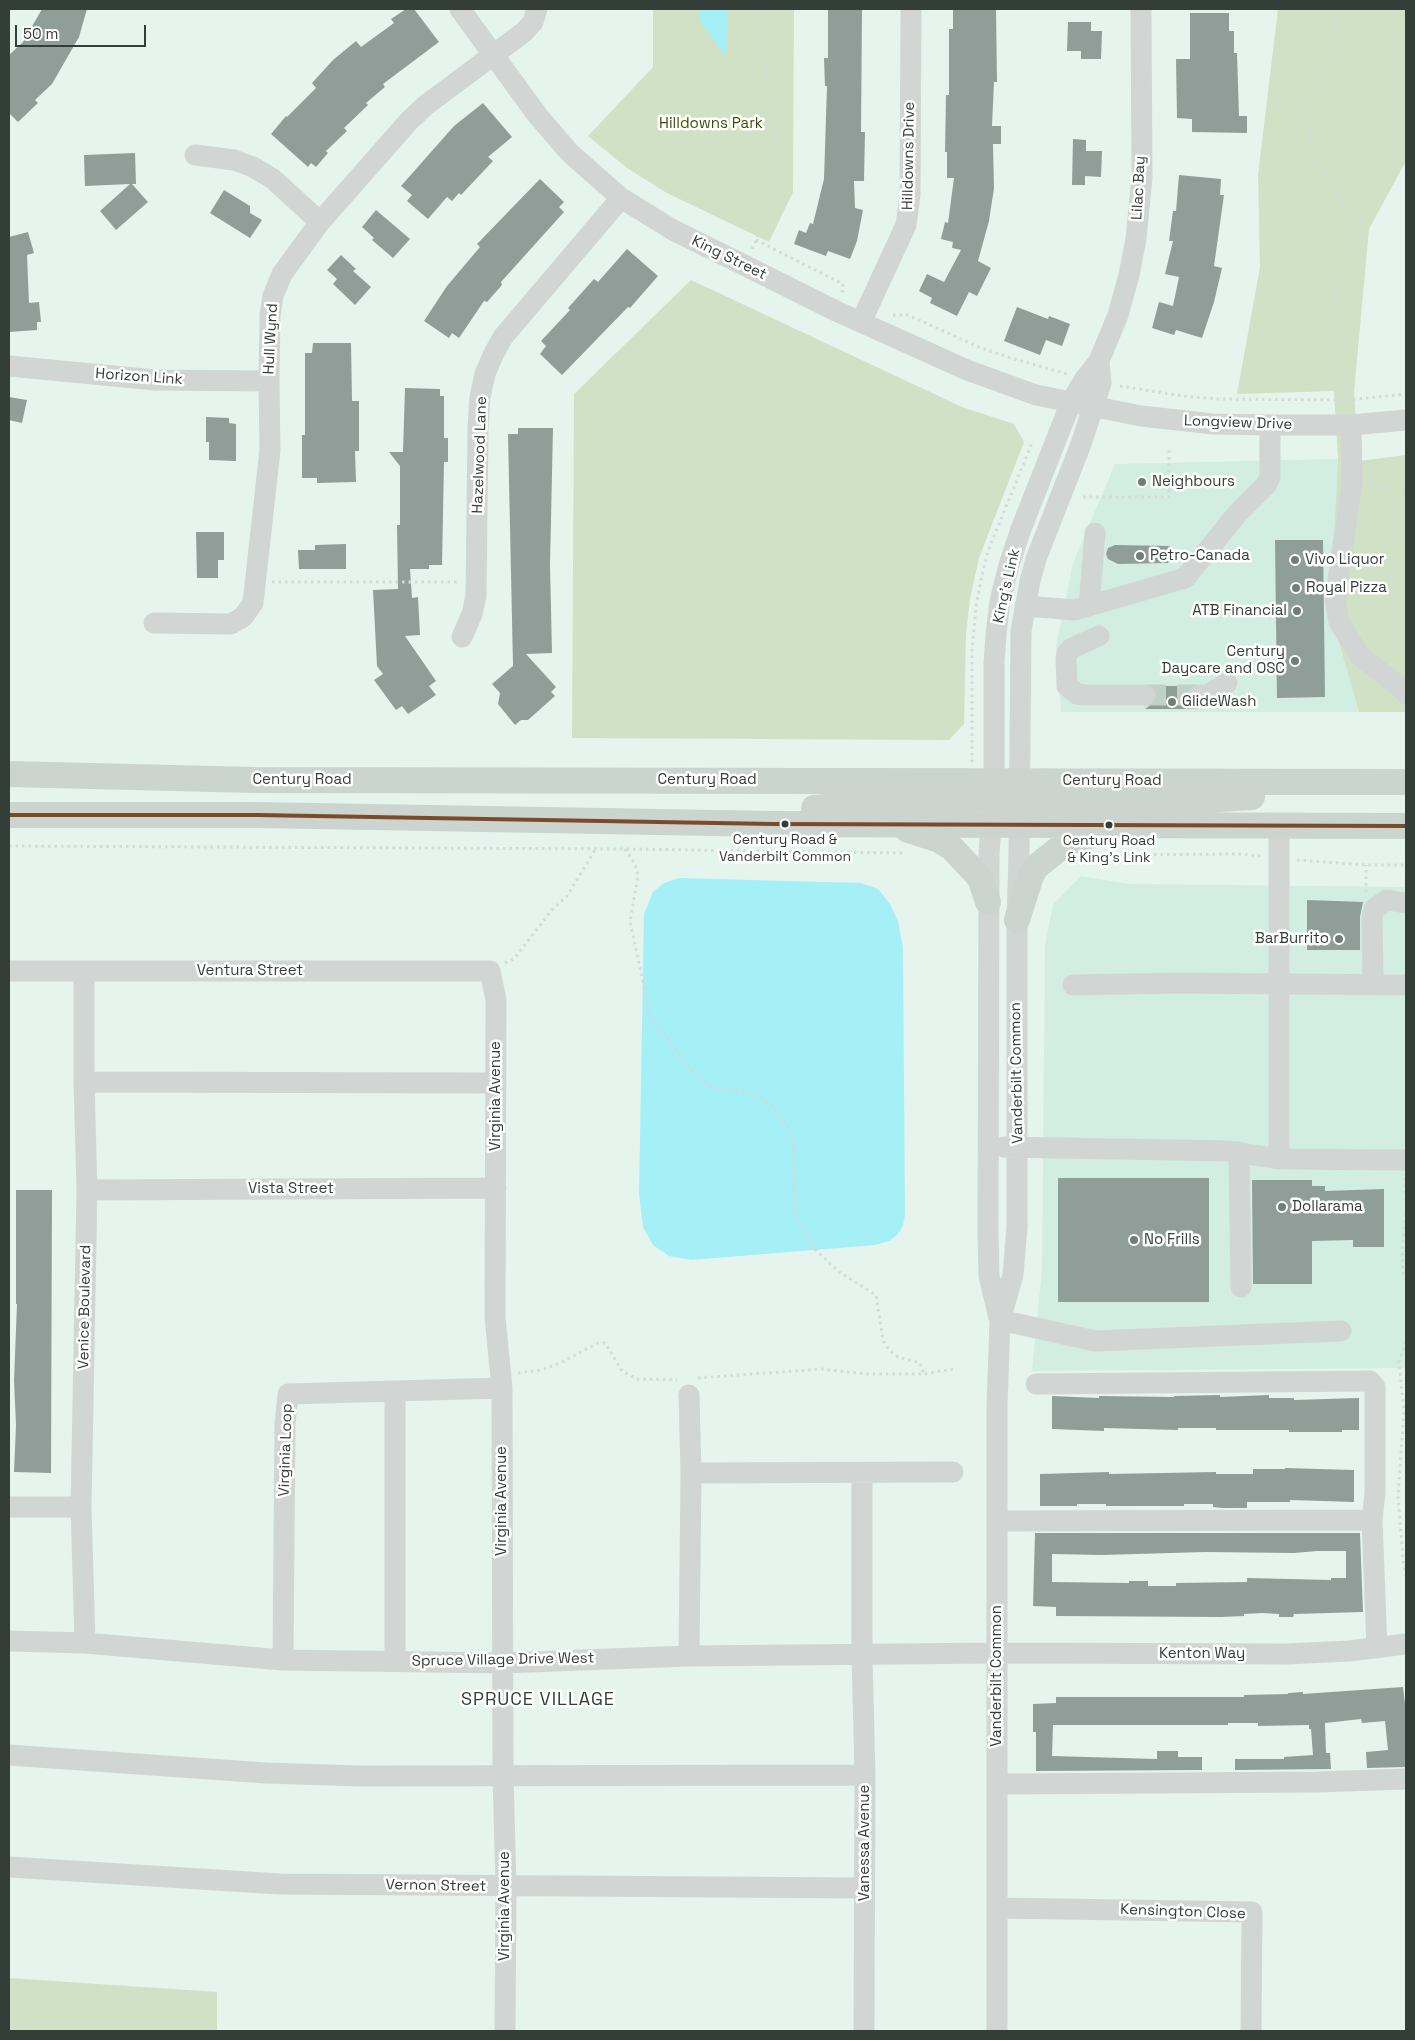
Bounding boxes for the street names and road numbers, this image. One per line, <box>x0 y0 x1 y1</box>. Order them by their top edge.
street label: Hilldowns Drive <box>899 102 919 210</box>
street label: Lilac Bay <box>1128 155 1150 221</box>
street label: King Street <box>688 232 770 284</box>
street label: Hull Wynd <box>260 303 282 375</box>
street label: Horizon Link <box>95 365 183 389</box>
street label: Hazelwood Lane <box>469 396 491 514</box>
street label: Longview Drive <box>1183 412 1293 434</box>
street label: King's Link <box>990 547 1024 625</box>
street label: Century Road <box>252 771 352 789</box>
street label: Century Road <box>657 771 757 789</box>
street label: Century Road <box>1062 772 1162 790</box>
street label: Ventura Street <box>197 962 303 980</box>
street label: Vanderbilt Common <box>1007 1002 1027 1144</box>
street label: Virginia Avenue <box>487 1041 505 1151</box>
street label: Vista Street <box>248 1180 334 1198</box>
street label: Venice Boulevard <box>75 1245 95 1369</box>
street label: Virginia Loop <box>275 1403 297 1497</box>
street label: Virginia Avenue <box>493 1446 511 1556</box>
street label: Vanderbilt Common <box>988 1605 1006 1747</box>
street label: Kenton Way <box>1159 1645 1245 1663</box>
street label: Spruce Village Drive West <box>412 1649 594 1671</box>
street label: Vanessa Avenue <box>856 1785 874 1901</box>
street label: Virginia Avenue <box>496 1851 514 1961</box>
street label: Vernon Street <box>386 1876 486 1896</box>
street label: Kensington Close <box>1120 1901 1246 1923</box>

